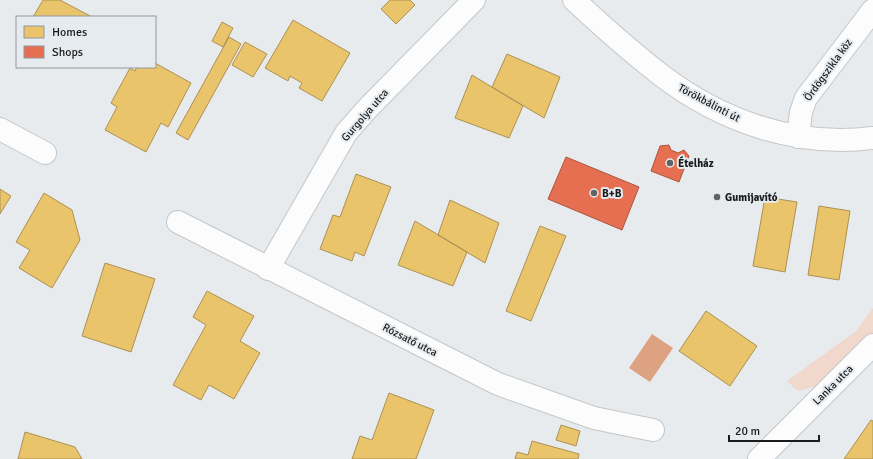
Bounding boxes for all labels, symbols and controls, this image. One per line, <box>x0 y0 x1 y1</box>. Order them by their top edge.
legend <box>16 16 156 68</box>
text: Homes <box>52 25 87 40</box>
street label: Ördögszikla köz <box>800 36 855 104</box>
text: Shops <box>52 45 83 60</box>
street label: Törökbálinti út <box>676 81 742 125</box>
street label: Gurgolya utca <box>339 86 392 144</box>
place label: Ételház <box>678 156 714 170</box>
marker: Ételház <box>665 158 675 168</box>
place label: B+B <box>602 187 622 200</box>
marker: B+B <box>589 188 599 198</box>
place label: Gumijavító <box>725 191 778 204</box>
marker: Gumijavító <box>712 192 722 202</box>
street label: Rózsatő utca <box>380 321 440 360</box>
street label: Lanka utca <box>810 362 856 408</box>
scale bar <box>729 417 819 443</box>
text: 20 m <box>735 424 760 439</box>

